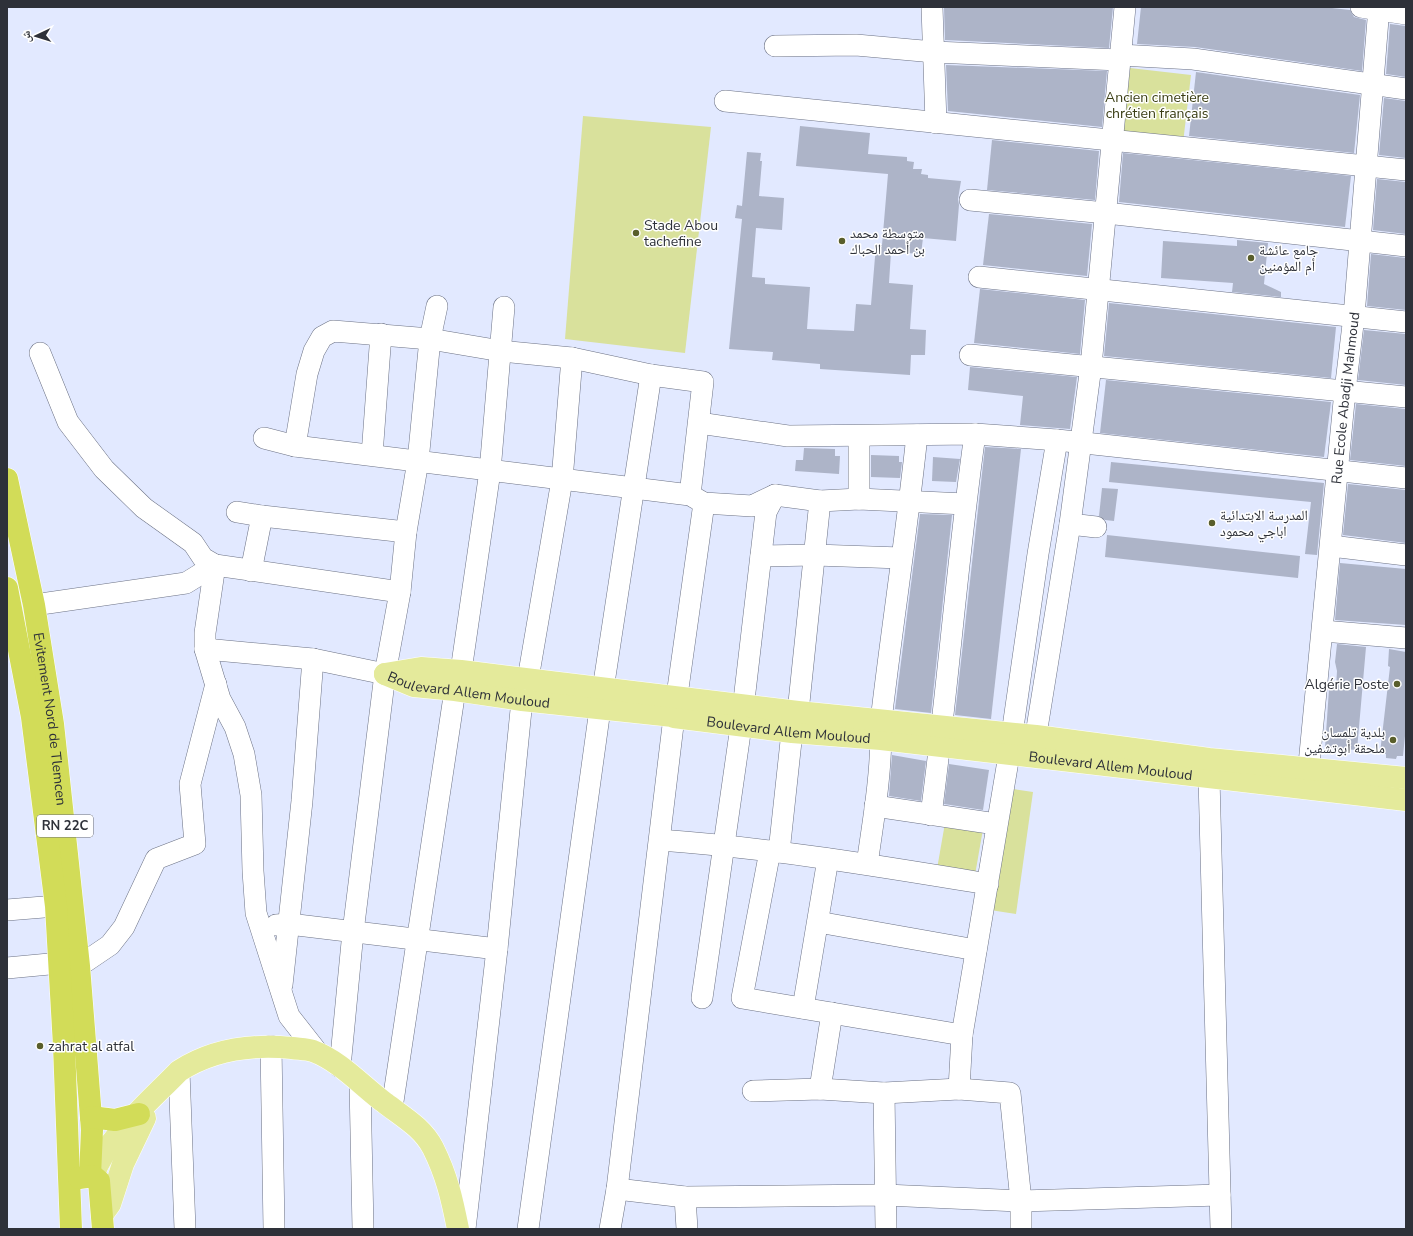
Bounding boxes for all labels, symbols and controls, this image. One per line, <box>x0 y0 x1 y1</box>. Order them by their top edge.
north arrow <box>16 16 56 56</box>
text: ش <box>19 30 34 43</box>
park label: Ancien cimetière chrétien français <box>1105 88 1209 123</box>
place label: Stade Abou tachefine <box>644 216 718 251</box>
place label: متوسطة محمد بن أحمد الحباك <box>850 224 925 259</box>
marker: Stade Abou tachefine <box>631 228 641 238</box>
marker: متوسطة محمد بن أحمد الحباك <box>837 236 847 246</box>
place label: جامع عائشة أم المؤمنين <box>1259 241 1318 276</box>
marker: جامع عائشة أم المؤمنين <box>1246 253 1256 263</box>
street label: Rue Ecole Abadji Mahmoud <box>1327 311 1364 485</box>
place label: المدرسة الابتدائية اباجي محمود <box>1220 506 1308 542</box>
marker: المدرسة الابتدائية اباجي محمود <box>1207 518 1217 528</box>
street label: Evitement Nord de Tlemcen <box>29 631 71 806</box>
street label: Boulevard Allem Mouloud <box>385 667 551 712</box>
place label: Algérie Poste <box>1304 675 1389 694</box>
marker: Algérie Poste <box>1392 679 1402 689</box>
street label: Boulevard Allem Mouloud <box>706 712 871 748</box>
place label: بلدية تلمسان ملحقة أبوتشفين <box>1304 723 1385 758</box>
marker: بلدية تلمسان ملحقة أبوتشفين <box>1388 735 1398 745</box>
street label: Boulevard Allem Mouloud <box>1028 747 1194 785</box>
road number: RN 22C <box>37 815 93 837</box>
place label: zahrat al atfal <box>48 1037 135 1056</box>
marker: zahrat al atfal <box>35 1041 45 1051</box>

